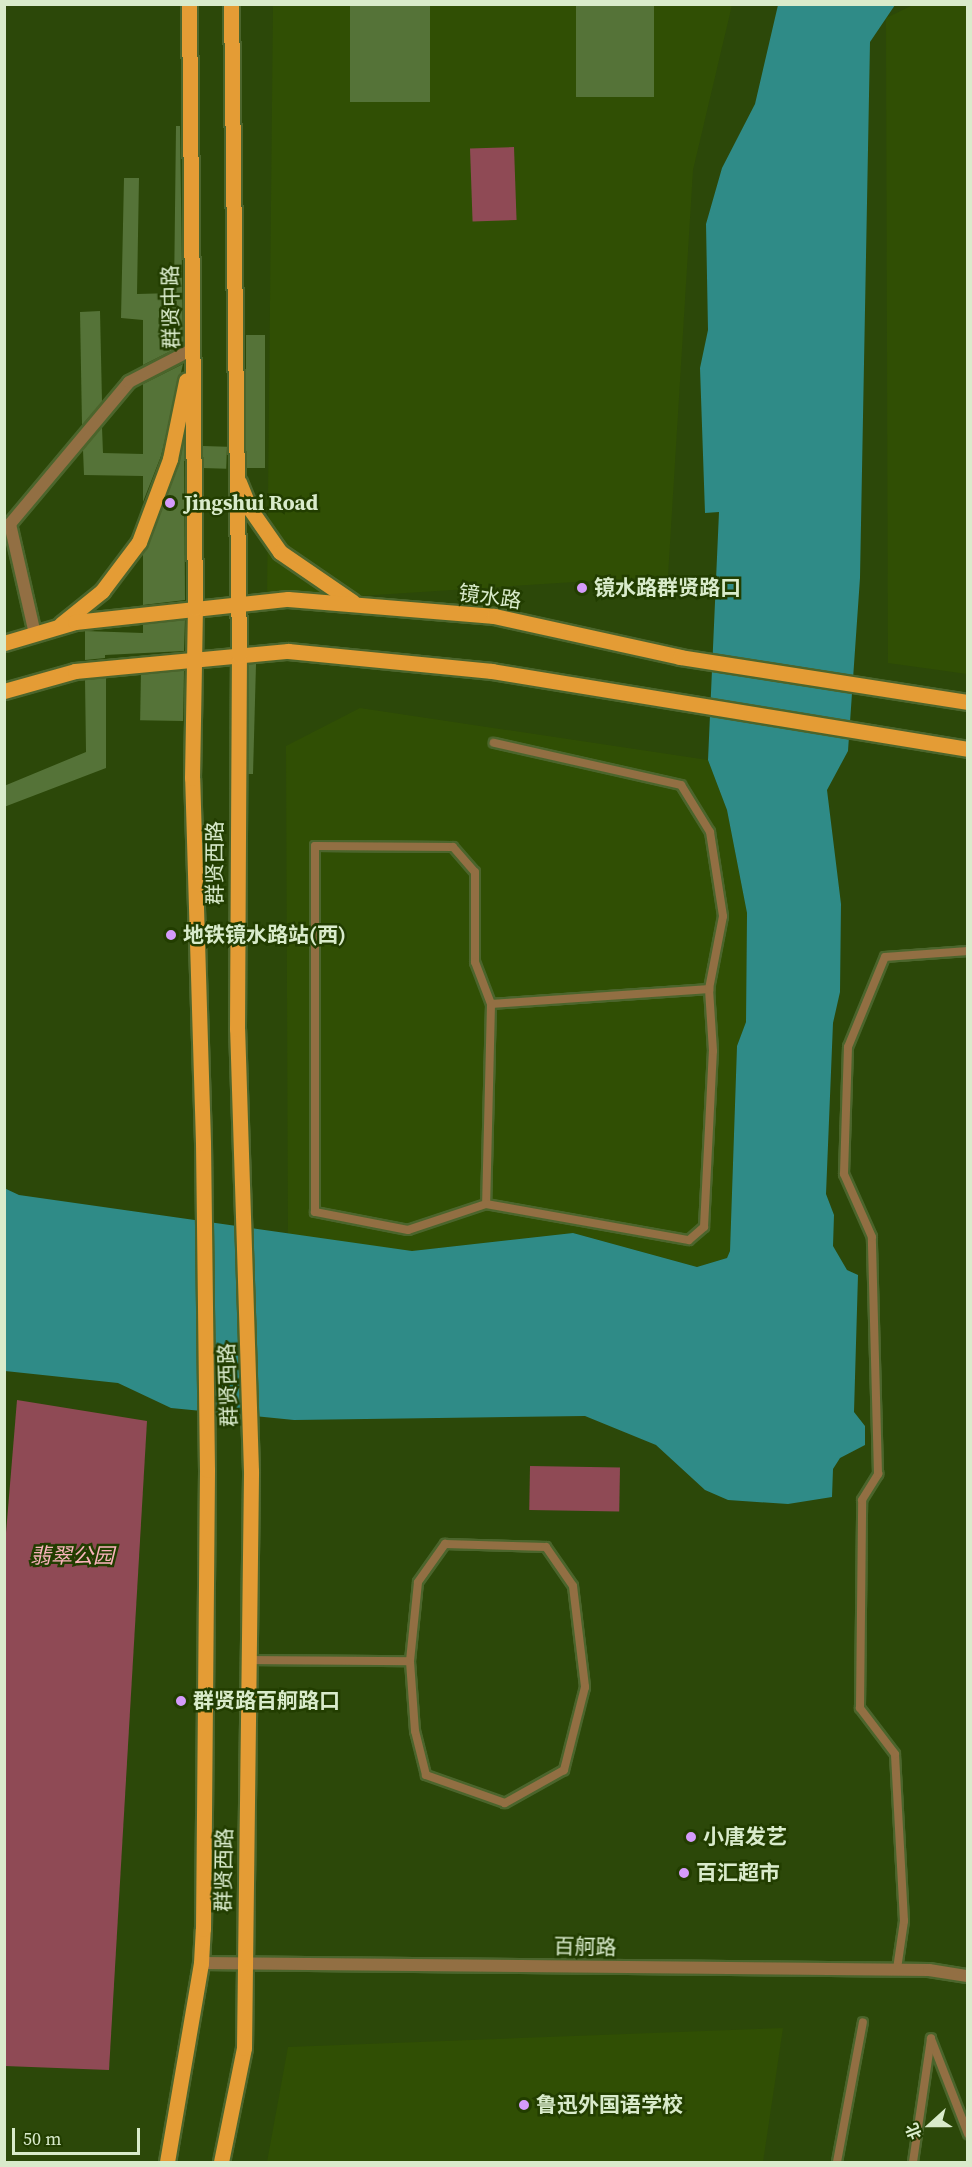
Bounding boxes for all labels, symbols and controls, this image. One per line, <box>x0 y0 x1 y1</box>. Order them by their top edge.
street label: 群贤中路 <box>158 265 184 349</box>
place label: Jingshui Road <box>184 490 318 516</box>
marker: Jingshui Road <box>161 494 179 512</box>
place label: 镜水路群贤路口 <box>594 575 741 601</box>
street label: 镜水路 <box>457 580 523 614</box>
marker: 镜水路群贤路口 <box>575 581 589 595</box>
street label: 群贤西路 <box>202 821 228 905</box>
place label: 地铁镜水路站(西) <box>183 922 346 948</box>
marker: 地铁镜水路站(西) <box>164 928 178 942</box>
street label: 群贤西路 <box>214 1343 242 1427</box>
park label: 翡翠公园 <box>30 1543 114 1569</box>
place label: 群贤路百舸路口 <box>193 1688 340 1714</box>
marker: 群贤路百舸路口 <box>174 1694 188 1708</box>
place label: 小唐发艺 <box>703 1824 787 1850</box>
street label: 群贤西路 <box>211 1828 237 1912</box>
marker: 小唐发艺 <box>684 1830 698 1844</box>
place label: 百汇超市 <box>696 1860 780 1886</box>
marker: 百汇超市 <box>677 1866 691 1880</box>
street label: 百舸路 <box>553 1934 617 1960</box>
place label: 鲁迅外国语学校 <box>536 2092 683 2118</box>
north arrow <box>900 2095 960 2155</box>
marker: 鲁迅外国语学校 <box>517 2098 531 2112</box>
scale bar <box>15 2116 142 2154</box>
text: 北 <box>900 2120 926 2143</box>
text: 50 m <box>23 2126 61 2151</box>

